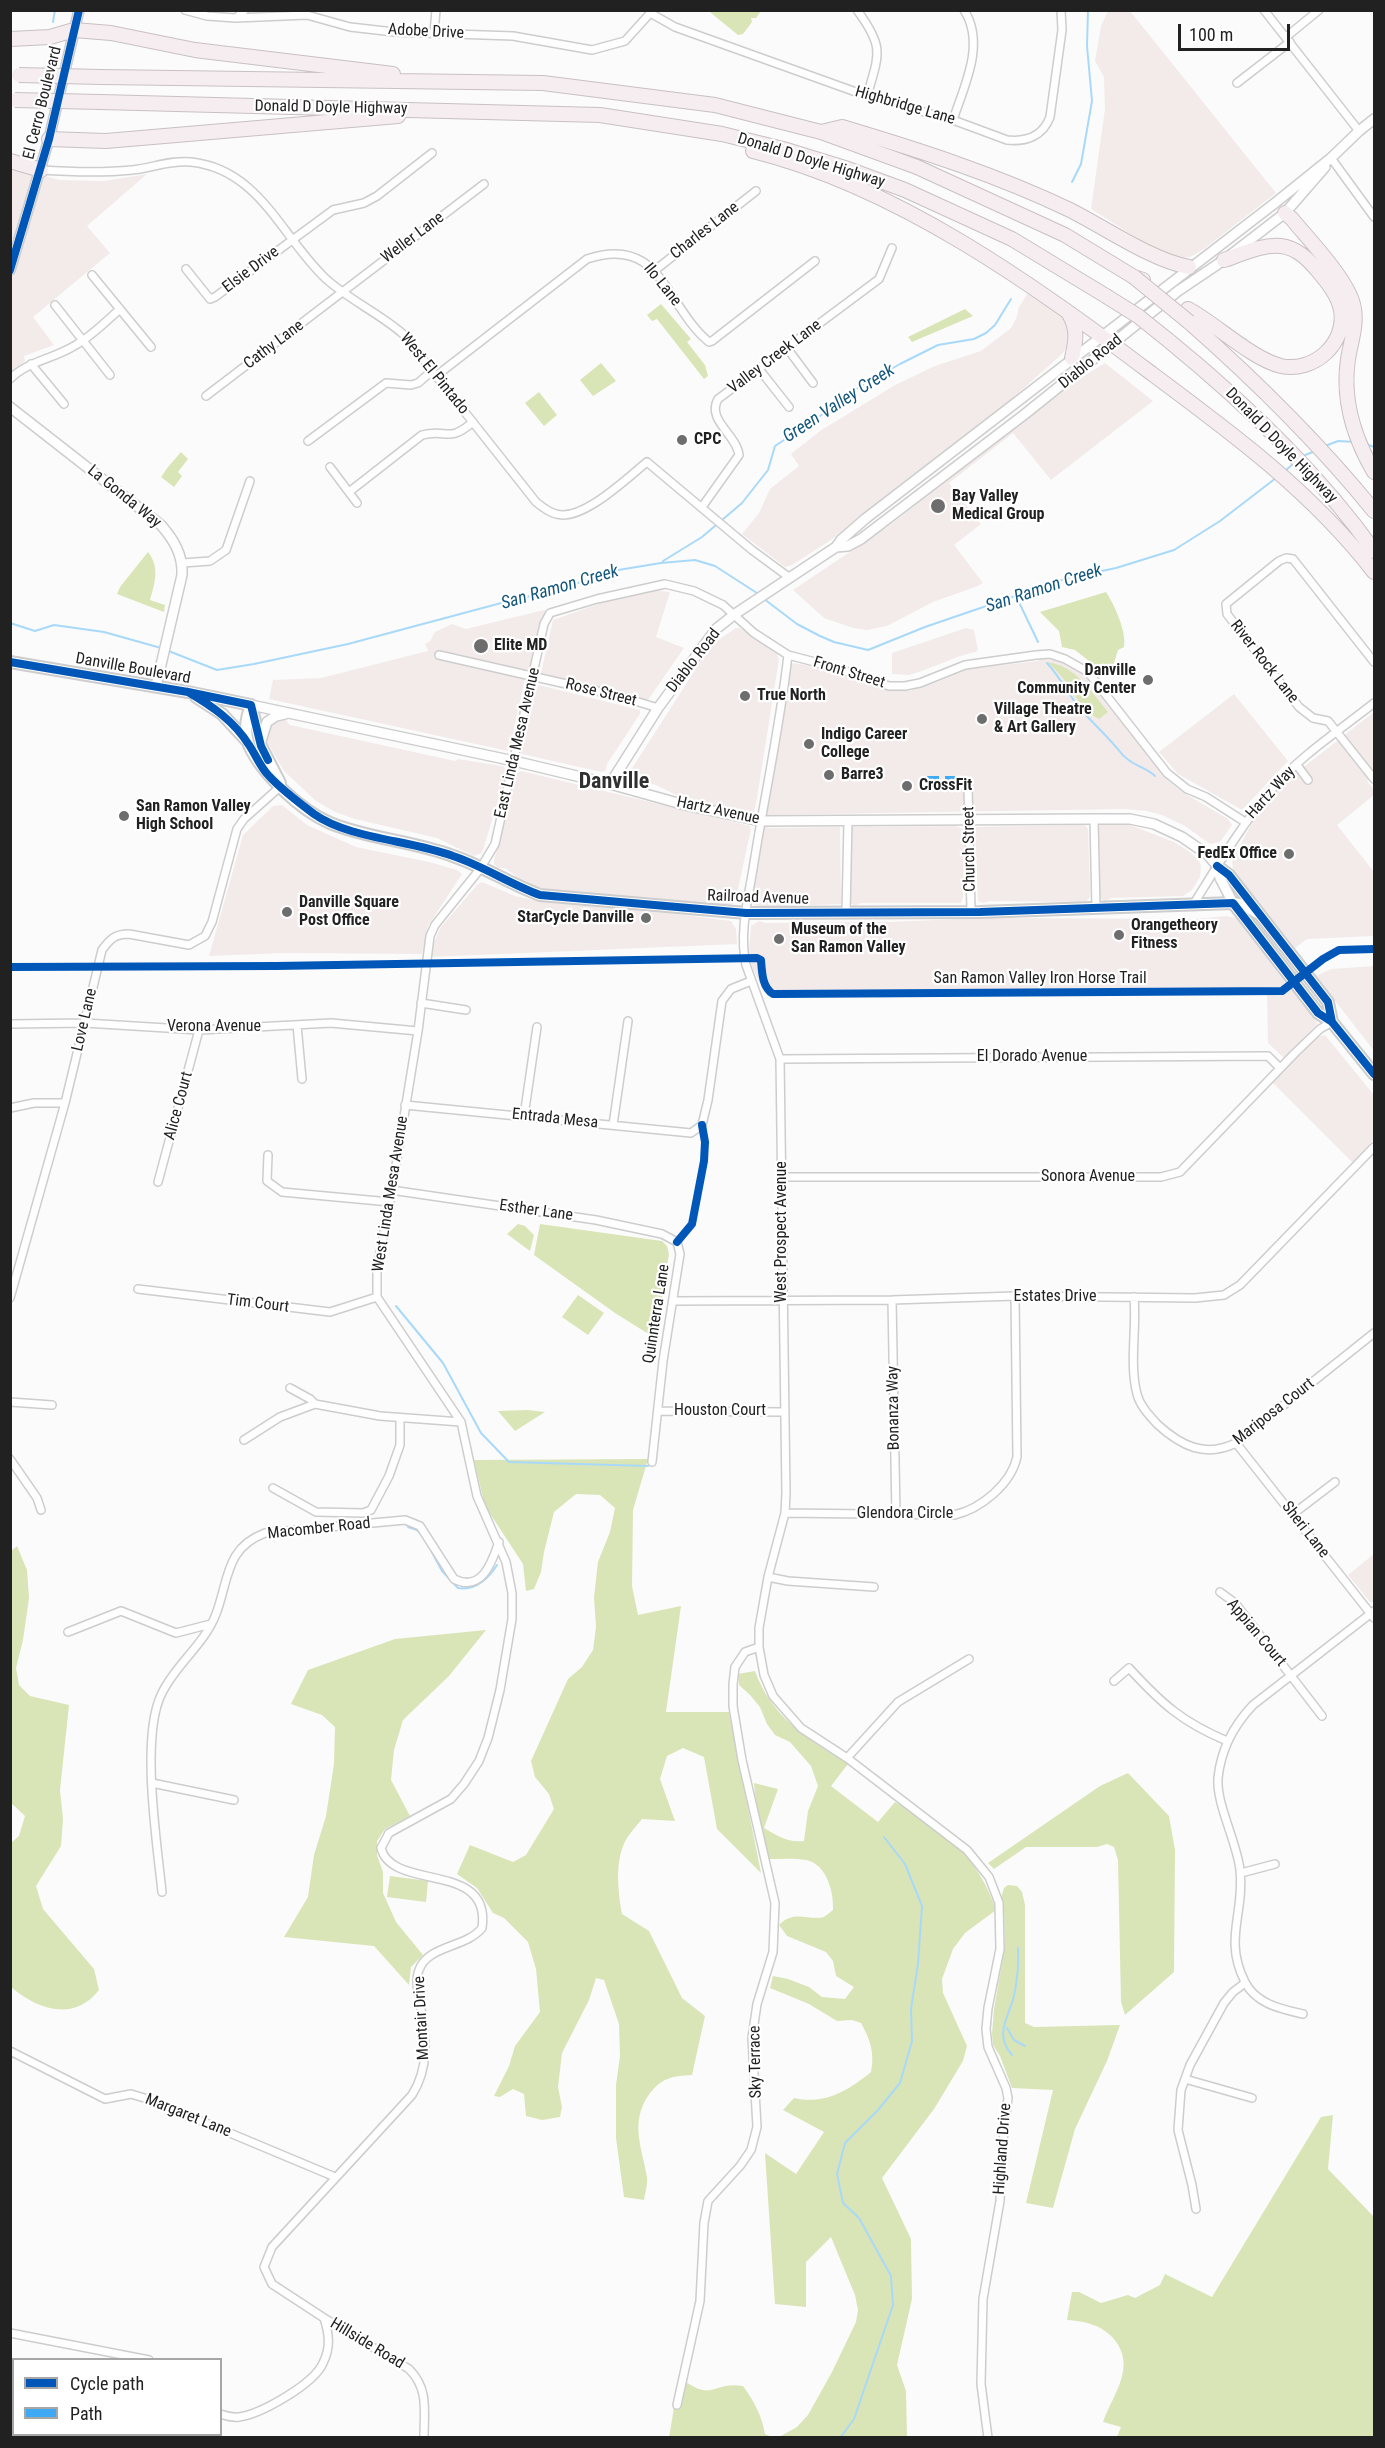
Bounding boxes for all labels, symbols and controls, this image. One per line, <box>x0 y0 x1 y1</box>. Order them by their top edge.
scale bar <box>1181 12 1294 50</box>
street label: Adobe Drive <box>387 20 465 44</box>
text: 100 m <box>1189 24 1233 45</box>
street label: El Cerro Boulevard <box>20 45 66 161</box>
street label: Highbridge Lane <box>853 83 957 129</box>
street label: Donald D Doyle Highway <box>254 97 408 119</box>
street label: Donald D Doyle Highway <box>735 129 887 193</box>
street label: Charles Lane <box>667 198 743 264</box>
street label: Weller Lane <box>378 208 448 268</box>
street label: Elsie Drive <box>219 243 283 297</box>
street label: Ilo Lane <box>639 260 685 310</box>
street label: Cathy Lane <box>240 316 308 374</box>
street label: Valley Creek Lane <box>725 316 825 398</box>
street label: West El Pintado <box>395 329 473 419</box>
street label: Diablo Road <box>1055 331 1127 393</box>
water label: Green Valley Creek <box>779 360 899 448</box>
street label: Donald D Doyle Highway <box>1221 384 1341 508</box>
place label: CPC <box>694 430 721 450</box>
marker: CPC <box>675 433 689 447</box>
street label: La Gonda Way <box>83 461 165 533</box>
place label: Bay Valley Medical Group <box>952 487 1045 525</box>
marker: Bay Valley Medical Group <box>929 497 947 515</box>
water label: San Ramon Creek <box>983 560 1105 618</box>
water label: San Ramon Creek <box>499 561 621 615</box>
street label: River Rock Lane <box>1226 617 1302 707</box>
street label: Diablo Road <box>663 625 725 697</box>
place label: Elite MD <box>494 636 547 656</box>
marker: Elite MD <box>472 637 490 655</box>
street label: Danville Boulevard <box>74 649 192 689</box>
street label: Front Street <box>811 653 887 693</box>
place label: Danville Community Center <box>1017 661 1136 699</box>
street label: East Linda Mesa Avenue <box>491 666 545 820</box>
marker: Danville Community Center <box>1141 673 1155 687</box>
street label: Rose Street <box>564 675 638 711</box>
place label: True North <box>757 686 826 706</box>
marker: True North <box>738 689 752 703</box>
place label: Village Theatre & Art Gallery <box>994 700 1092 738</box>
marker: Village Theatre & Art Gallery <box>975 712 989 726</box>
place label: Indigo Career College <box>821 725 907 763</box>
marker: Indigo Career College <box>802 737 816 751</box>
street label: Hartz Way <box>1242 763 1300 823</box>
place label: Barre3 <box>841 765 884 785</box>
marker: Barre3 <box>822 768 836 782</box>
district label: Danville <box>579 769 649 795</box>
place label: CrossFit <box>919 776 972 796</box>
marker: CrossFit <box>900 779 914 793</box>
street label: Hartz Avenue <box>675 793 761 829</box>
place label: San Ramon Valley High School <box>136 797 251 835</box>
street label: Church Street <box>960 806 980 892</box>
marker: San Ramon Valley High School <box>117 809 131 823</box>
place label: FedEx Office <box>1197 844 1277 864</box>
marker: FedEx Office <box>1282 847 1296 861</box>
street label: Railroad Avenue <box>707 887 809 909</box>
place label: Danville Square Post Office <box>299 893 399 931</box>
marker: Danville Square Post Office <box>280 905 294 919</box>
place label: StarCycle Danville <box>517 908 634 928</box>
marker: StarCycle Danville <box>639 911 653 925</box>
place label: Orangetheory Fitness <box>1131 916 1218 954</box>
place label: Museum of the San Ramon Valley <box>791 920 906 958</box>
marker: Orangetheory Fitness <box>1112 928 1126 942</box>
marker: Museum of the San Ramon Valley <box>772 932 786 946</box>
street label: San Ramon Valley Iron Horse Trail <box>933 969 1147 989</box>
street label: Love Lane <box>68 987 102 1053</box>
street label: Verona Avenue <box>167 1017 261 1037</box>
street label: El Dorado Avenue <box>977 1047 1087 1067</box>
street label: Alice Court <box>161 1070 197 1142</box>
street label: Entrada Mesa <box>511 1105 599 1133</box>
street label: West Linda Mesa Avenue <box>369 1115 413 1273</box>
street label: West Prospect Avenue <box>772 1161 792 1303</box>
street label: Sonora Avenue <box>1041 1167 1135 1187</box>
street label: Esther Lane <box>498 1196 574 1226</box>
street label: Quinnterra Lane <box>640 1263 674 1365</box>
street label: Estates Drive <box>1014 1287 1096 1307</box>
street label: Tim Court <box>226 1291 290 1317</box>
street label: Bonanza Way <box>884 1366 904 1450</box>
street label: Mariposa Court <box>1230 1374 1318 1450</box>
street label: Houston Court <box>674 1401 766 1421</box>
street label: Sheri Lane <box>1277 1498 1333 1562</box>
street label: Glendora Circle <box>857 1504 953 1524</box>
street label: Macomber Road <box>267 1514 371 1544</box>
street label: Appian Court <box>1222 1595 1290 1671</box>
street label: Montair Drive <box>410 1975 434 2061</box>
street label: Sky Terrace <box>746 2025 766 2099</box>
street label: Margaret Lane <box>142 2090 234 2142</box>
street label: Highland Drive <box>990 2103 1016 2195</box>
street label: Hillside Road <box>326 2314 408 2374</box>
legend <box>12 2358 222 2436</box>
text: Cycle path <box>70 2373 144 2394</box>
text: Path <box>70 2403 103 2424</box>

